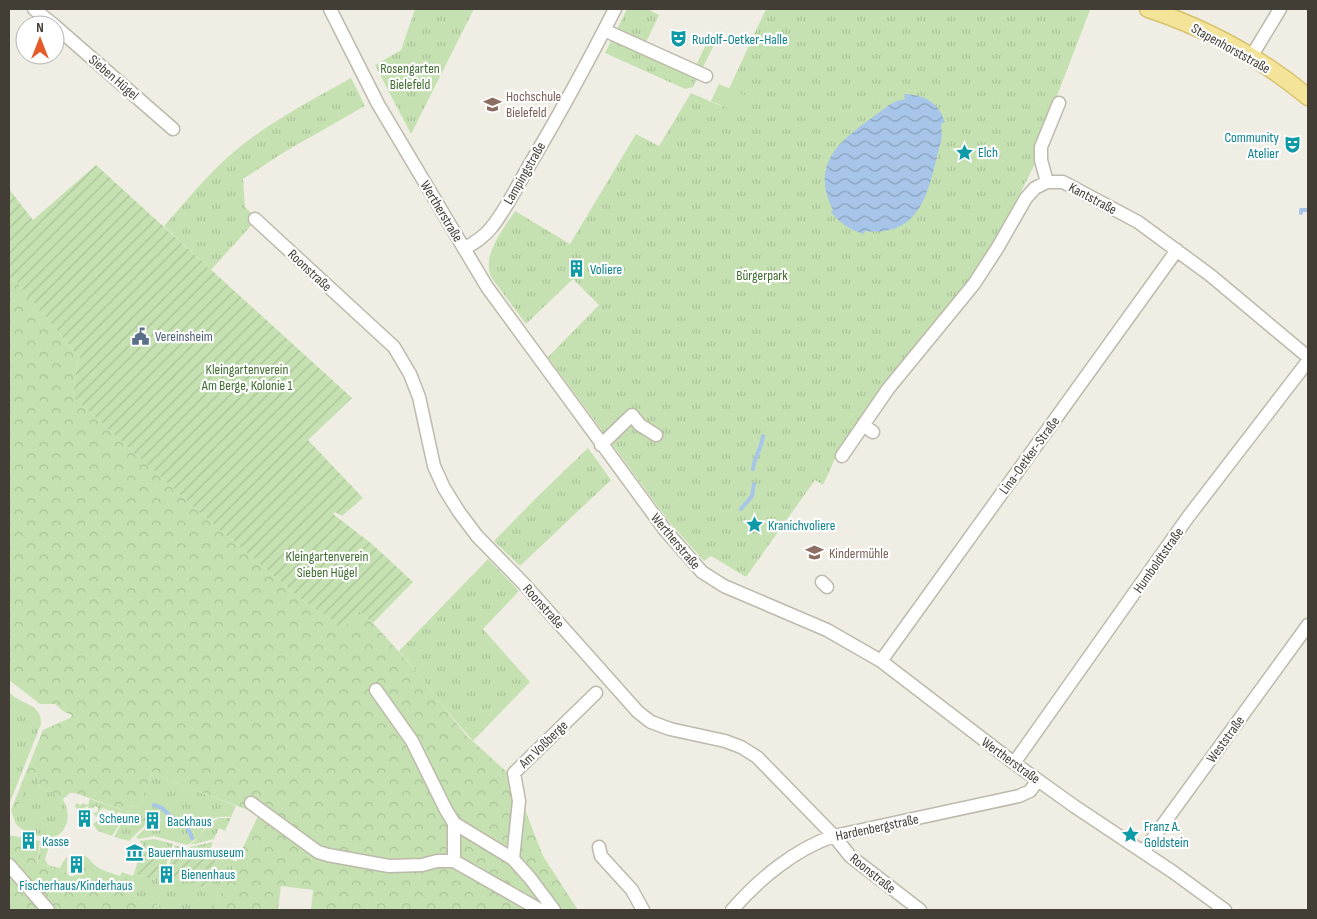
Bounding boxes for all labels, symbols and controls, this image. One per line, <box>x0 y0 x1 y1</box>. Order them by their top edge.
north arrow <box>15 15 65 65</box>
text: N <box>36 19 44 36</box>
street label: Stapenhorststraße <box>1188 20 1273 77</box>
theatre icon: Rudolf-Oetker-Halle <box>668 29 688 49</box>
place label: Rudolf-Oetker-Halle <box>692 31 788 48</box>
street label: Sieben Hügel <box>85 51 142 104</box>
park label: Rosengarten Bielefeld <box>380 60 440 93</box>
place label: Hochschule Bielefeld <box>506 88 561 121</box>
school or university icon: Hochschule Bielefeld <box>482 94 502 114</box>
place label: Community Atelier <box>1224 129 1280 162</box>
theatre icon: Community Atelier <box>1283 135 1303 155</box>
street label: Lampingstraße <box>500 139 549 208</box>
place icon: Elch <box>954 142 974 162</box>
place label: Elch <box>978 144 998 161</box>
street label: Wertherstraße <box>417 178 466 245</box>
street label: Kantstraße <box>1066 179 1120 218</box>
street label: Roonstraße <box>284 246 335 295</box>
building icon: Voliere <box>566 259 586 279</box>
place label: Voliere <box>590 261 622 278</box>
park label: Bürgerpark <box>736 267 788 284</box>
public building icon: Vereinsheim <box>131 326 151 346</box>
place label: Vereinsheim <box>155 328 213 345</box>
park label: Kleingartenverein Am Berge, Kolonie 1 <box>201 361 292 394</box>
street label: Lina-Oetker-Straße <box>996 413 1063 497</box>
street label: Wertherstraße <box>647 510 704 573</box>
place icon: Kranichvoliere <box>744 515 764 535</box>
place label: Kranichvoliere <box>768 517 835 534</box>
street label: Humboldtstraße <box>1130 524 1187 596</box>
school or university icon: Kindermühle <box>805 543 825 563</box>
place label: Kindermühle <box>829 545 889 562</box>
park label: Kleingartenverein Sieben Hügel <box>286 548 368 581</box>
street label: Roonstraße <box>519 581 568 632</box>
street label: Weststraße <box>1203 713 1248 766</box>
street label: Am Voßberge <box>515 717 571 772</box>
street label: Wertherstraße <box>978 733 1043 787</box>
building icon: Scheune <box>75 808 95 828</box>
place label: Scheune <box>99 810 140 827</box>
street label: Hardenbergstraße <box>834 810 920 845</box>
building icon: Backhaus <box>143 811 163 831</box>
place label: Backhaus <box>167 813 212 830</box>
place label: Franz A. Goldstein <box>1144 818 1189 851</box>
place icon: Franz A. Goldstein <box>1120 824 1140 844</box>
building icon: Kasse <box>18 831 38 851</box>
place label: Kasse <box>42 833 69 850</box>
museum icon: Bauernhausmuseum <box>124 842 144 862</box>
place label: Bauernhausmuseum <box>148 844 244 861</box>
street label: Roonstraße <box>846 850 899 897</box>
building icon: Fischerhaus/Kinderhaus <box>66 855 86 875</box>
building icon: Bienenhaus <box>157 864 177 884</box>
place label: Bienenhaus <box>181 866 235 883</box>
place label: Fischerhaus/Kinderhaus <box>19 877 133 894</box>

